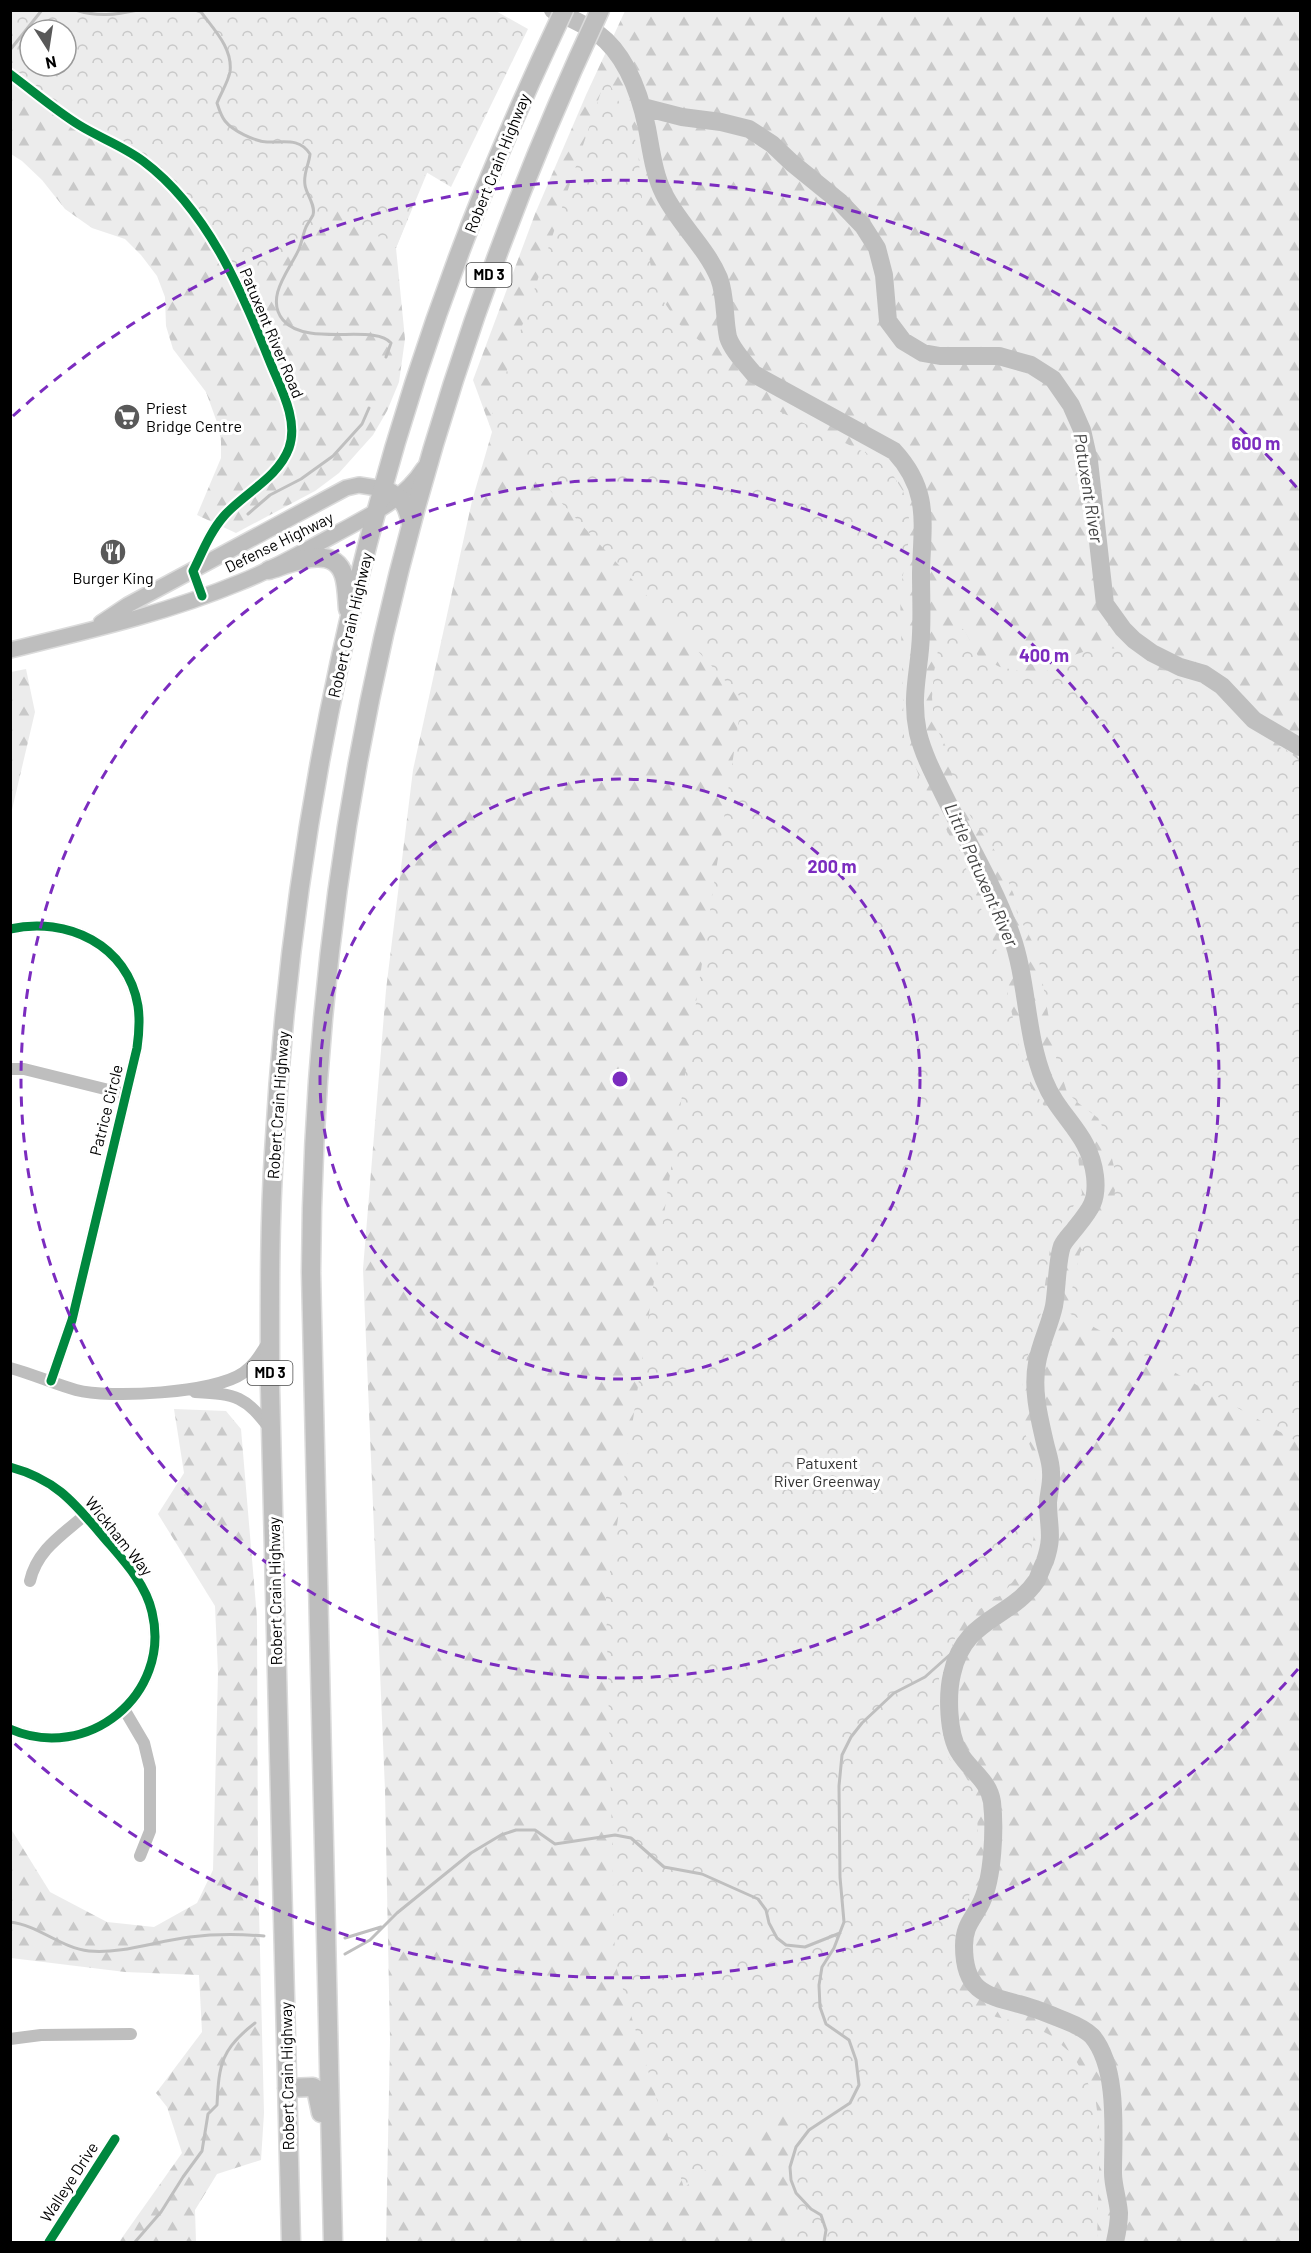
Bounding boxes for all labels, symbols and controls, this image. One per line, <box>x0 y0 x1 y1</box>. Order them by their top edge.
north arrow <box>18 18 78 78</box>
text: N <box>44 53 58 74</box>
street label: Robert Crain Highway <box>460 90 533 235</box>
road number: MD 3 <box>466 263 512 287</box>
street label: Patuxent River Road <box>236 265 308 401</box>
place label: Priest Bridge Centre <box>146 398 242 435</box>
supermarket icon: Priest Bridge Centre <box>112 402 142 432</box>
water label: Patuxent River <box>1069 431 1109 545</box>
text: 600 m <box>1232 432 1280 454</box>
street label: Defense Highway <box>221 507 337 576</box>
restaurant icon: Burger King <box>98 537 128 567</box>
street label: Robert Crain Highway <box>324 550 376 699</box>
place label: Burger King <box>72 568 154 587</box>
text: 400 m <box>1019 644 1069 666</box>
water label: Little Patuxent River <box>940 799 1024 950</box>
text: 200 m <box>807 855 857 877</box>
street label: Robert Crain Highway <box>263 1030 292 1180</box>
street label: Patrice Circle <box>85 1062 126 1157</box>
centre of rings <box>610 1069 630 1089</box>
road number: MD 3 <box>248 1361 292 1385</box>
park label: Patuxent River Greenway <box>774 1453 881 1490</box>
street label: Wickham Way <box>82 1492 158 1580</box>
street label: Robert Crain Highway <box>264 1516 285 1666</box>
street label: Robert Crain Highway <box>276 2001 297 2151</box>
street label: Walleye Drive <box>36 2138 101 2225</box>

